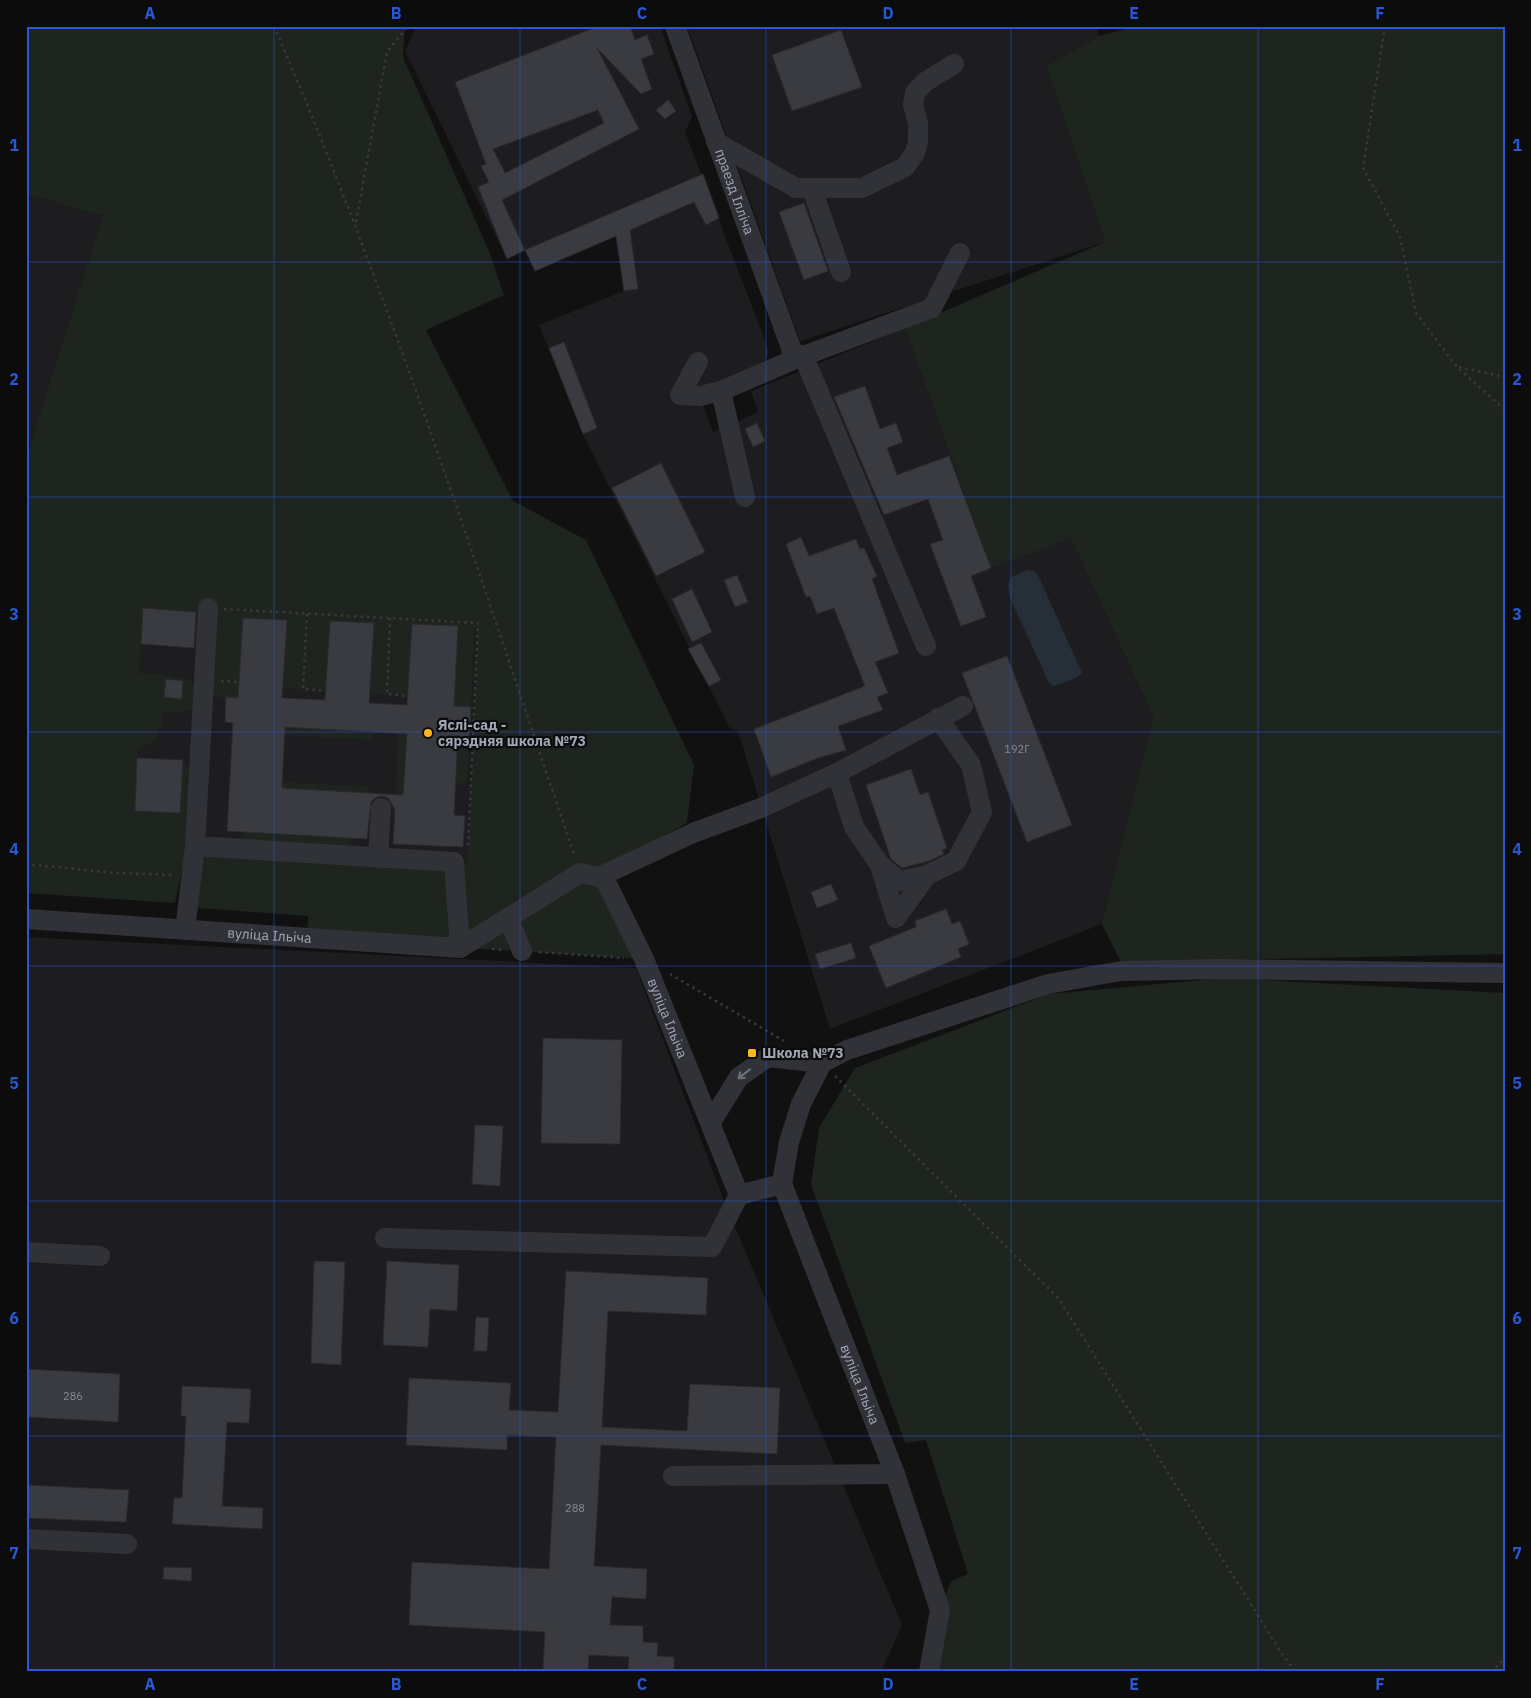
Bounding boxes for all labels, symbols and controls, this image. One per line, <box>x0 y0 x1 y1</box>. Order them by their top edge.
text: A <box>145 3 156 23</box>
text: B <box>391 3 402 23</box>
text: C <box>637 3 647 23</box>
text: D <box>882 3 894 23</box>
text: E <box>1129 3 1139 23</box>
text: F <box>1375 3 1385 23</box>
text: 1 <box>9 135 19 155</box>
text: 1 <box>1512 135 1522 155</box>
street label: праезд Ілліча <box>711 146 759 237</box>
text: 2 <box>9 369 19 389</box>
text: 2 <box>1512 369 1522 389</box>
text: 3 <box>9 604 19 624</box>
text: 3 <box>1512 604 1522 624</box>
place label: Яслі-сад - сярэдняя школа №73 <box>438 716 586 750</box>
marker: Яслі-сад - сярэдняя школа №73 <box>422 727 434 739</box>
house number: 192Г <box>1004 742 1030 756</box>
text: 4 <box>9 839 19 859</box>
text: 4 <box>1512 839 1522 859</box>
street label: вуліца Ільіча <box>227 923 313 947</box>
street label: вуліца Ільіча <box>644 975 692 1061</box>
place label: Школа №73 <box>762 1044 844 1062</box>
marker: Школа №73 <box>746 1047 758 1059</box>
one-way arrow <box>738 1069 751 1080</box>
text: 5 <box>9 1073 19 1093</box>
text: 5 <box>1512 1073 1522 1093</box>
text: 6 <box>9 1308 19 1328</box>
text: 6 <box>1512 1308 1522 1328</box>
street label: вуліца Ільіча <box>836 1342 884 1427</box>
house number: 286 <box>63 1389 83 1403</box>
house number: 288 <box>565 1501 585 1515</box>
text: 7 <box>9 1543 19 1563</box>
text: 7 <box>1512 1543 1522 1563</box>
text: A <box>145 1674 156 1694</box>
text: B <box>391 1674 402 1694</box>
text: C <box>637 1674 647 1694</box>
text: D <box>882 1674 894 1694</box>
text: E <box>1129 1674 1139 1694</box>
text: F <box>1375 1674 1385 1694</box>

